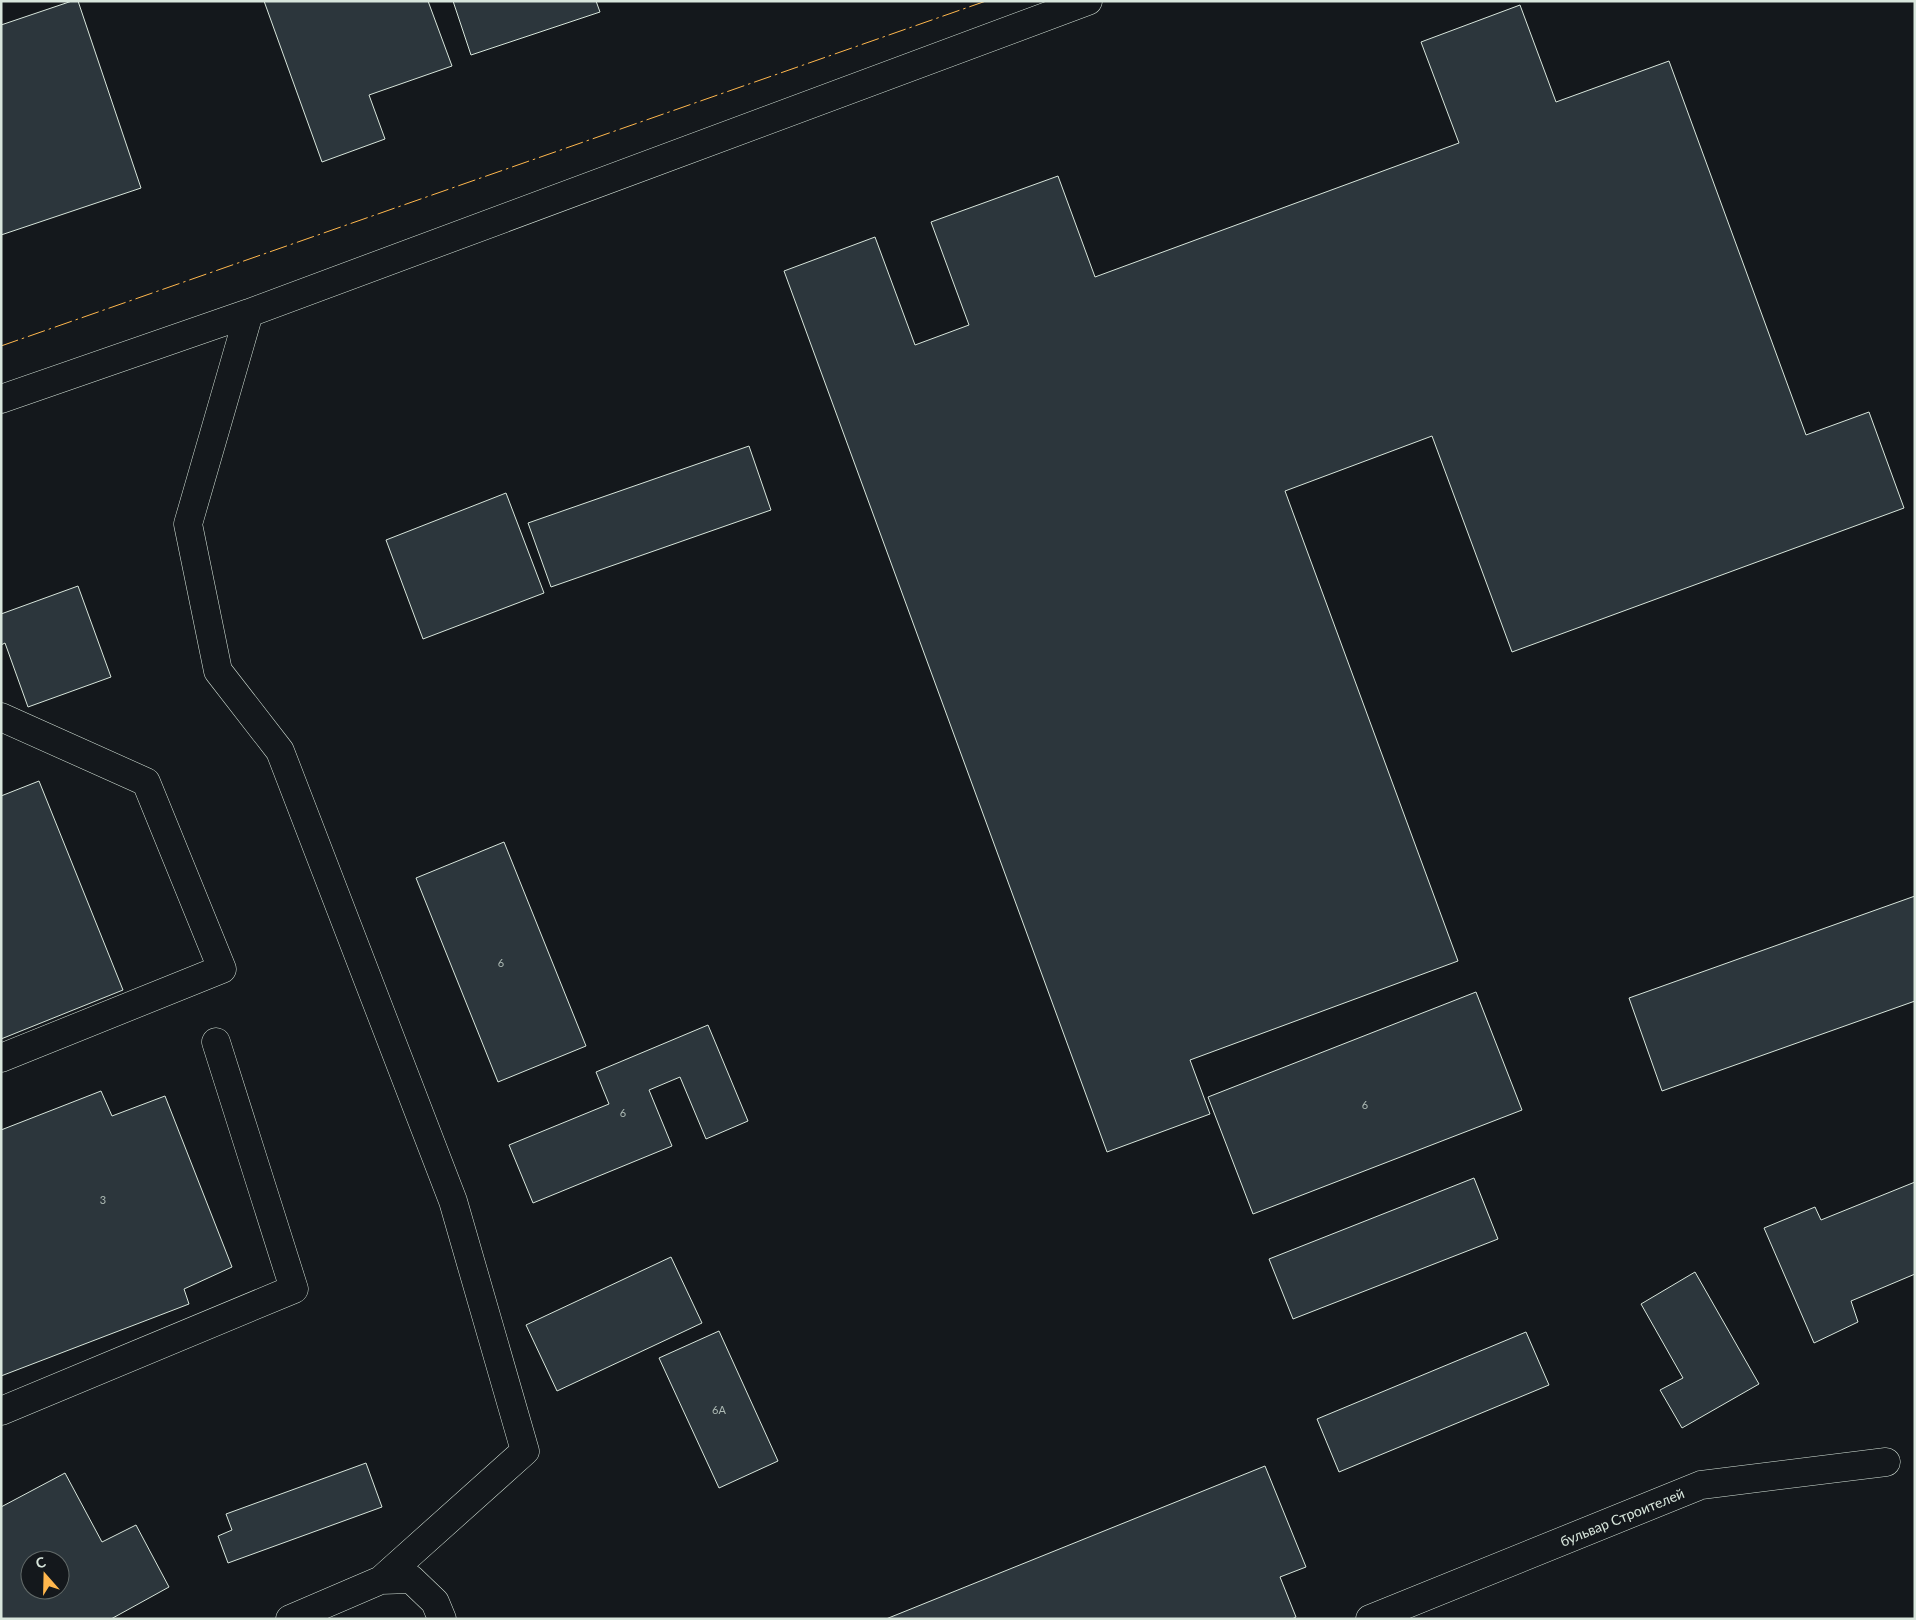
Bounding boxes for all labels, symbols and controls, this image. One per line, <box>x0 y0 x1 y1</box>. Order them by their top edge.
house number: 6 <box>498 956 504 969</box>
house number: 6 <box>1362 1098 1368 1111</box>
house number: 6 <box>620 1106 626 1119</box>
house number: 3 <box>100 1193 106 1206</box>
house number: 6А <box>712 1403 726 1416</box>
street label: бульвар Строителей <box>1557 1484 1687 1550</box>
north arrow <box>20 1550 70 1600</box>
text: С <box>33 1552 48 1572</box>

